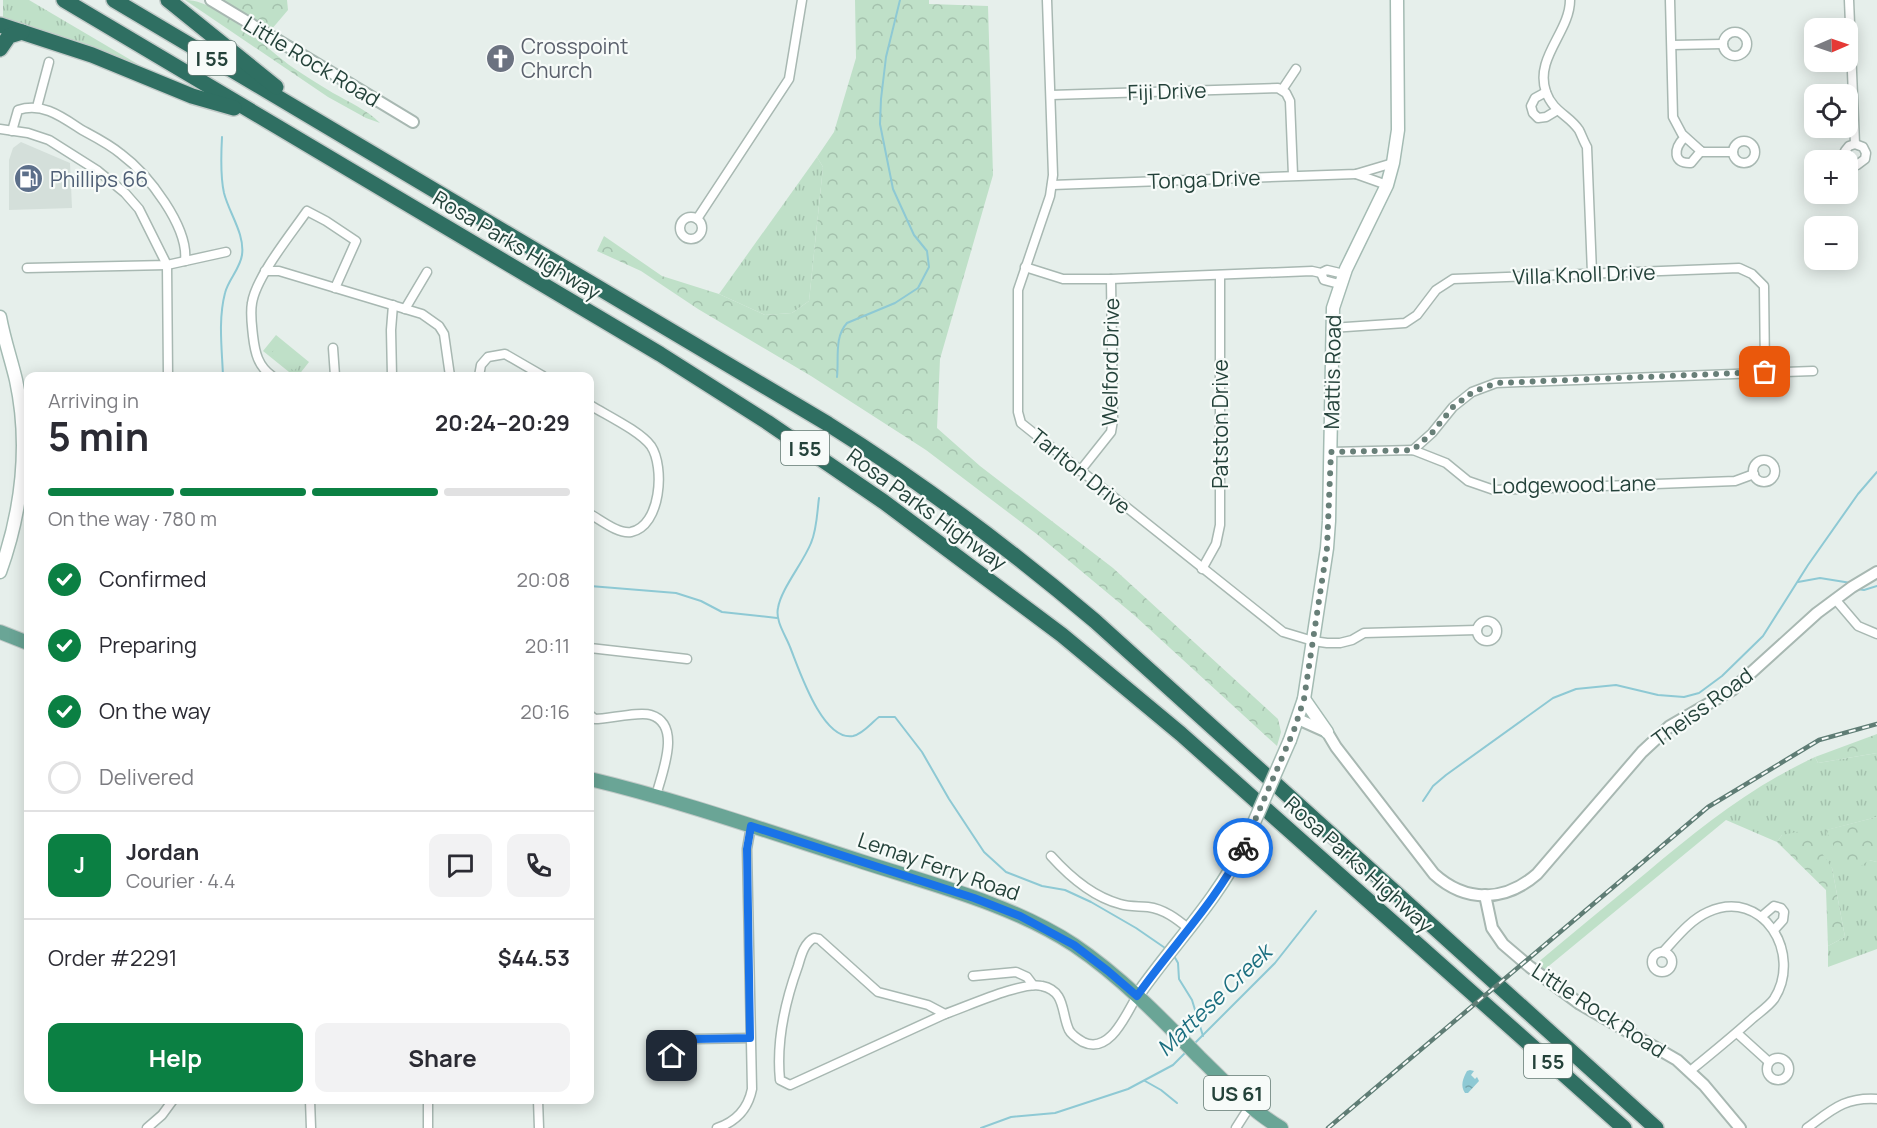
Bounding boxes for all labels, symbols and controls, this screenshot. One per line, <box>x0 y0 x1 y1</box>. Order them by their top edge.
street label: Little Rock Road <box>239 9 385 113</box>
north arrow <box>1804 18 1858 72</box>
map controls <box>1804 18 1858 270</box>
place label: Crosspoint Church <box>521 32 628 84</box>
road number: I 55 <box>188 41 236 75</box>
church icon: Crosspoint Church <box>484 42 516 74</box>
street label: Fiji Drive <box>1127 76 1207 106</box>
button: locate <box>1804 84 1858 138</box>
button: + <box>1804 150 1858 204</box>
fuel station icon: Phillips 66 <box>13 163 45 195</box>
street label: Tonga Drive <box>1147 163 1261 195</box>
place label: Phillips 66 <box>50 165 148 193</box>
street label: Rosa Parks Highway <box>428 184 606 306</box>
button: − <box>1804 216 1858 270</box>
street label: Villa Knoll Drive <box>1512 258 1656 290</box>
street label: Welford Drive <box>1095 298 1125 426</box>
street label: Mattis Road <box>1317 314 1347 430</box>
pin <box>1739 346 1790 397</box>
icon: bag <box>1748 355 1781 388</box>
street label: Patston Drive <box>1206 359 1234 489</box>
text: Arriving in <box>48 387 139 414</box>
text: 20:24–20:29 <box>435 408 570 438</box>
text: 5 min <box>48 409 149 463</box>
street label: Tarlton Drive <box>1025 422 1137 520</box>
road number: I 55 <box>781 431 829 465</box>
street label: Rosa Parks Highway <box>841 442 1013 576</box>
street label: Lodgewood Lane <box>1492 469 1656 499</box>
text: On the way · 780 m <box>48 505 217 532</box>
icon: check <box>48 563 81 596</box>
text: Confirmed <box>99 564 207 594</box>
text: 20:08 <box>517 566 570 593</box>
icon: check <box>48 629 81 662</box>
text: Preparing <box>99 630 197 660</box>
text: 20:11 <box>525 632 570 659</box>
street label: Theiss Road <box>1646 661 1758 753</box>
icon: check <box>48 695 81 728</box>
text: On the way <box>99 696 211 726</box>
text: 20:16 <box>520 698 570 725</box>
text: Delivered <box>99 762 194 792</box>
street label: Rosa Parks Highway <box>1279 790 1439 938</box>
courier <box>1213 818 1273 878</box>
street label: Lemay Ferry Road <box>854 825 1024 907</box>
icon: bike <box>1227 832 1260 865</box>
button: chat <box>429 834 492 897</box>
button: phone <box>507 834 570 897</box>
text: Jordan <box>126 837 199 867</box>
text: J <box>74 850 85 880</box>
text: Courier · 4.4 <box>126 867 236 894</box>
water label: Mattese Creek <box>1150 935 1280 1062</box>
text: Order #2291 <box>48 943 177 973</box>
text: $44.53 <box>498 943 570 973</box>
street label: Little Rock Road <box>1527 956 1671 1064</box>
button: Help <box>48 1023 303 1092</box>
button: Share <box>315 1023 570 1092</box>
pin <box>646 1030 697 1081</box>
icon: home <box>655 1039 688 1072</box>
road number: I 55 <box>1524 1044 1572 1078</box>
road number: US 61 <box>1204 1076 1270 1110</box>

